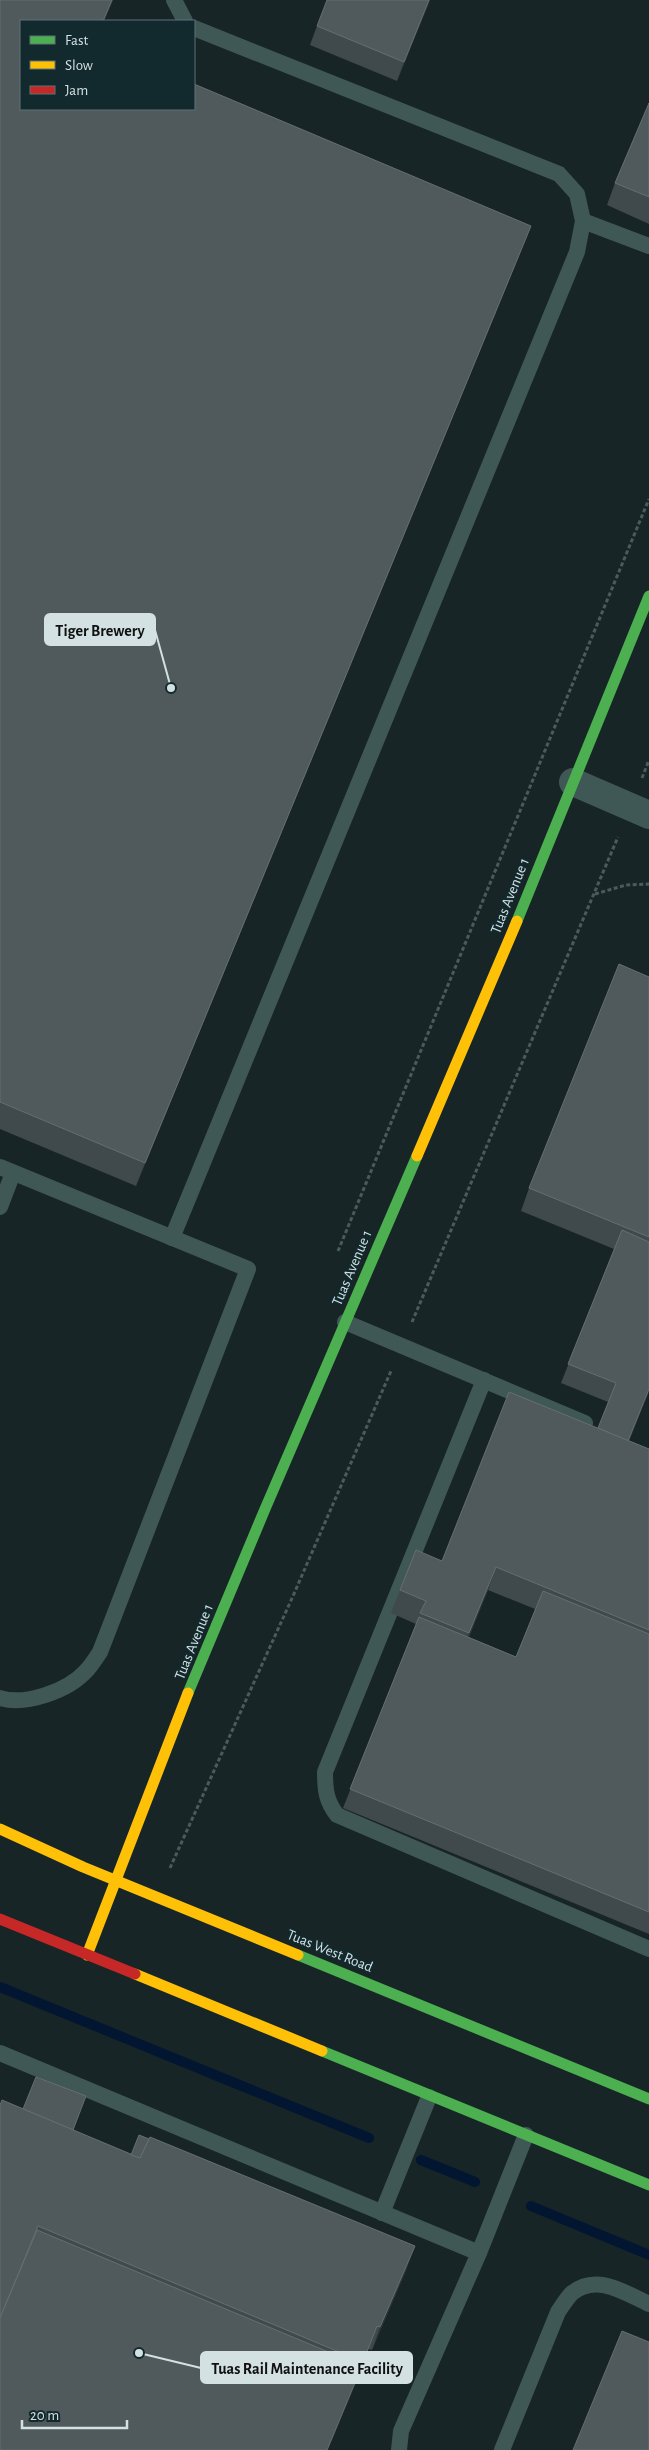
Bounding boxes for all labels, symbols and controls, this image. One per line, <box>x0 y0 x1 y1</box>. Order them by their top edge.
legend <box>20 20 195 110</box>
text: Fast <box>65 33 89 48</box>
text: Slow <box>65 58 93 73</box>
text: Jam <box>65 83 88 98</box>
callout: Tiger Brewery <box>45 614 155 645</box>
text: Tiger Brewery <box>55 623 146 640</box>
street label: Tuas Avenue 1 <box>488 856 532 936</box>
street label: Tuas Avenue 1 <box>329 1228 375 1308</box>
street label: Tuas Avenue 1 <box>172 1602 216 1682</box>
street label: Tuas West Road <box>285 1927 375 1975</box>
callout: Tuas Rail Maintenance Facility <box>201 2352 412 2383</box>
text: Tuas Rail Maintenance Facility <box>211 2361 404 2378</box>
scale bar <box>22 2398 128 2430</box>
text: 20 m <box>30 2408 59 2423</box>

